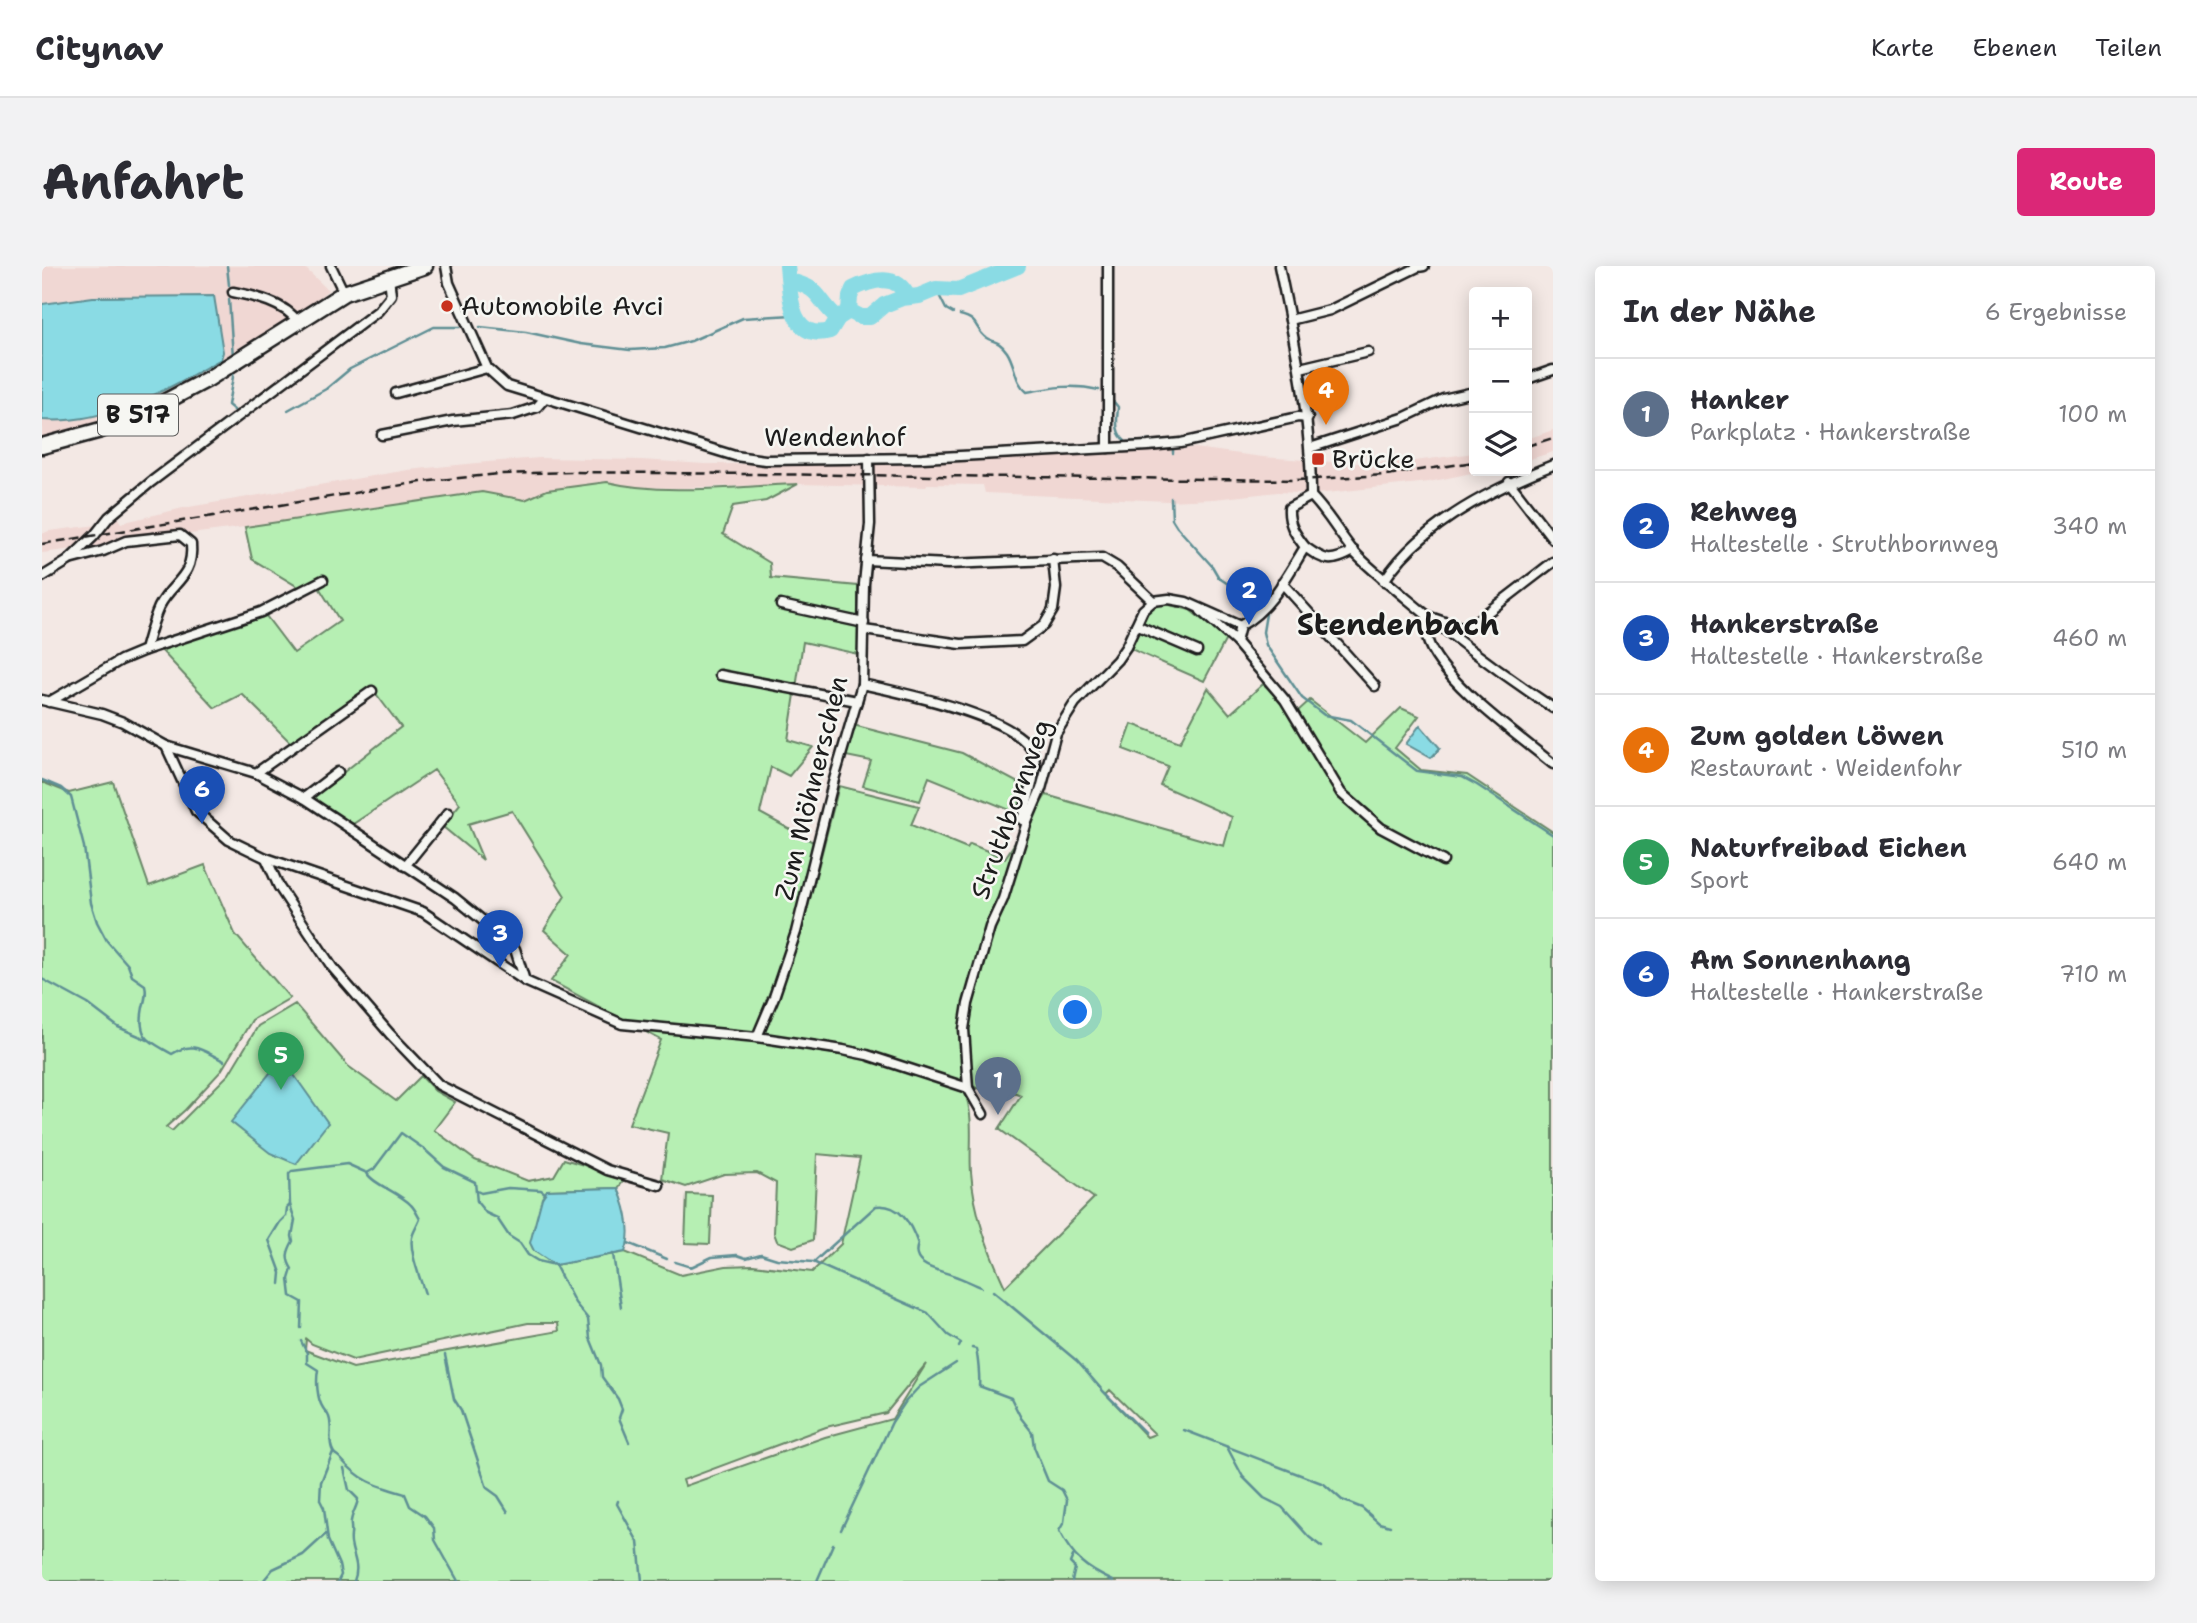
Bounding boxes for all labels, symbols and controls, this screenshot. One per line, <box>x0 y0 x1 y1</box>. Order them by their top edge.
text: Citynav <box>35 26 164 71</box>
text: Karte <box>1871 32 1934 64</box>
text: Ebenen <box>1972 32 2057 64</box>
text: Teilen <box>2095 32 2162 64</box>
button: Route <box>2017 148 2155 216</box>
text: Anfahrt <box>42 149 244 215</box>
map controls <box>1469 287 1532 476</box>
button: + <box>1469 287 1532 350</box>
place label: Automobile Avci <box>461 288 664 323</box>
text: In der Nähe <box>1623 291 1816 332</box>
text: 6 Ergebnisse <box>1985 297 2127 327</box>
marker: Automobile Avci <box>439 298 455 314</box>
button: − <box>1469 350 1532 413</box>
pin: 4 <box>1303 367 1349 425</box>
text: Hanker <box>1690 382 1789 417</box>
road number: B 517 <box>98 394 178 435</box>
text: 1 <box>1641 399 1651 429</box>
text: 100 m <box>2058 399 2127 429</box>
button: layers <box>1469 413 1532 476</box>
text: Parkplatz · Hankerstraße <box>1690 417 1971 447</box>
street label: Wendenhof <box>764 419 906 454</box>
place label: Brücke <box>1332 441 1415 476</box>
marker: Brücke <box>1310 451 1326 467</box>
text: Rehweg <box>1690 494 1797 529</box>
text: 2 <box>1638 511 1654 541</box>
text: 340 m <box>2052 511 2127 541</box>
text: Haltestelle · Struthbornweg <box>1690 529 1999 559</box>
pin: 2 <box>1226 567 1272 625</box>
district label: Stendenbach <box>1297 604 1499 645</box>
text: Hankerstraße <box>1690 606 1879 641</box>
text: 3 <box>1638 623 1654 653</box>
text: 460 m <box>2052 623 2127 653</box>
text: Haltestelle · Hankerstraße <box>1690 641 1984 671</box>
street label: Zum Möhnerschen <box>766 672 855 904</box>
street label: Struthbornweg <box>962 714 1059 904</box>
text: Zum golden Löwen <box>1690 718 1944 753</box>
text: 4 <box>1638 735 1654 765</box>
text: 510 m <box>2061 735 2127 765</box>
text: Restaurant · Weidenfohr <box>1690 753 1963 783</box>
pin: 6 <box>179 766 225 824</box>
text: Naturfreibad Eichen <box>1690 830 1967 865</box>
text: 5 <box>1639 847 1653 877</box>
text: 640 m <box>2052 847 2127 877</box>
text: Sport <box>1690 865 1749 895</box>
pin: 3 <box>477 910 523 968</box>
text: Am Sonnenhang <box>1690 942 1911 977</box>
text: 6 <box>1638 959 1654 989</box>
text: 710 m <box>2059 959 2127 989</box>
text: Haltestelle · Hankerstraße <box>1690 977 1984 1007</box>
your location <box>1058 995 1092 1029</box>
pin: 5 <box>258 1032 304 1090</box>
pin: 1 <box>975 1057 1021 1115</box>

